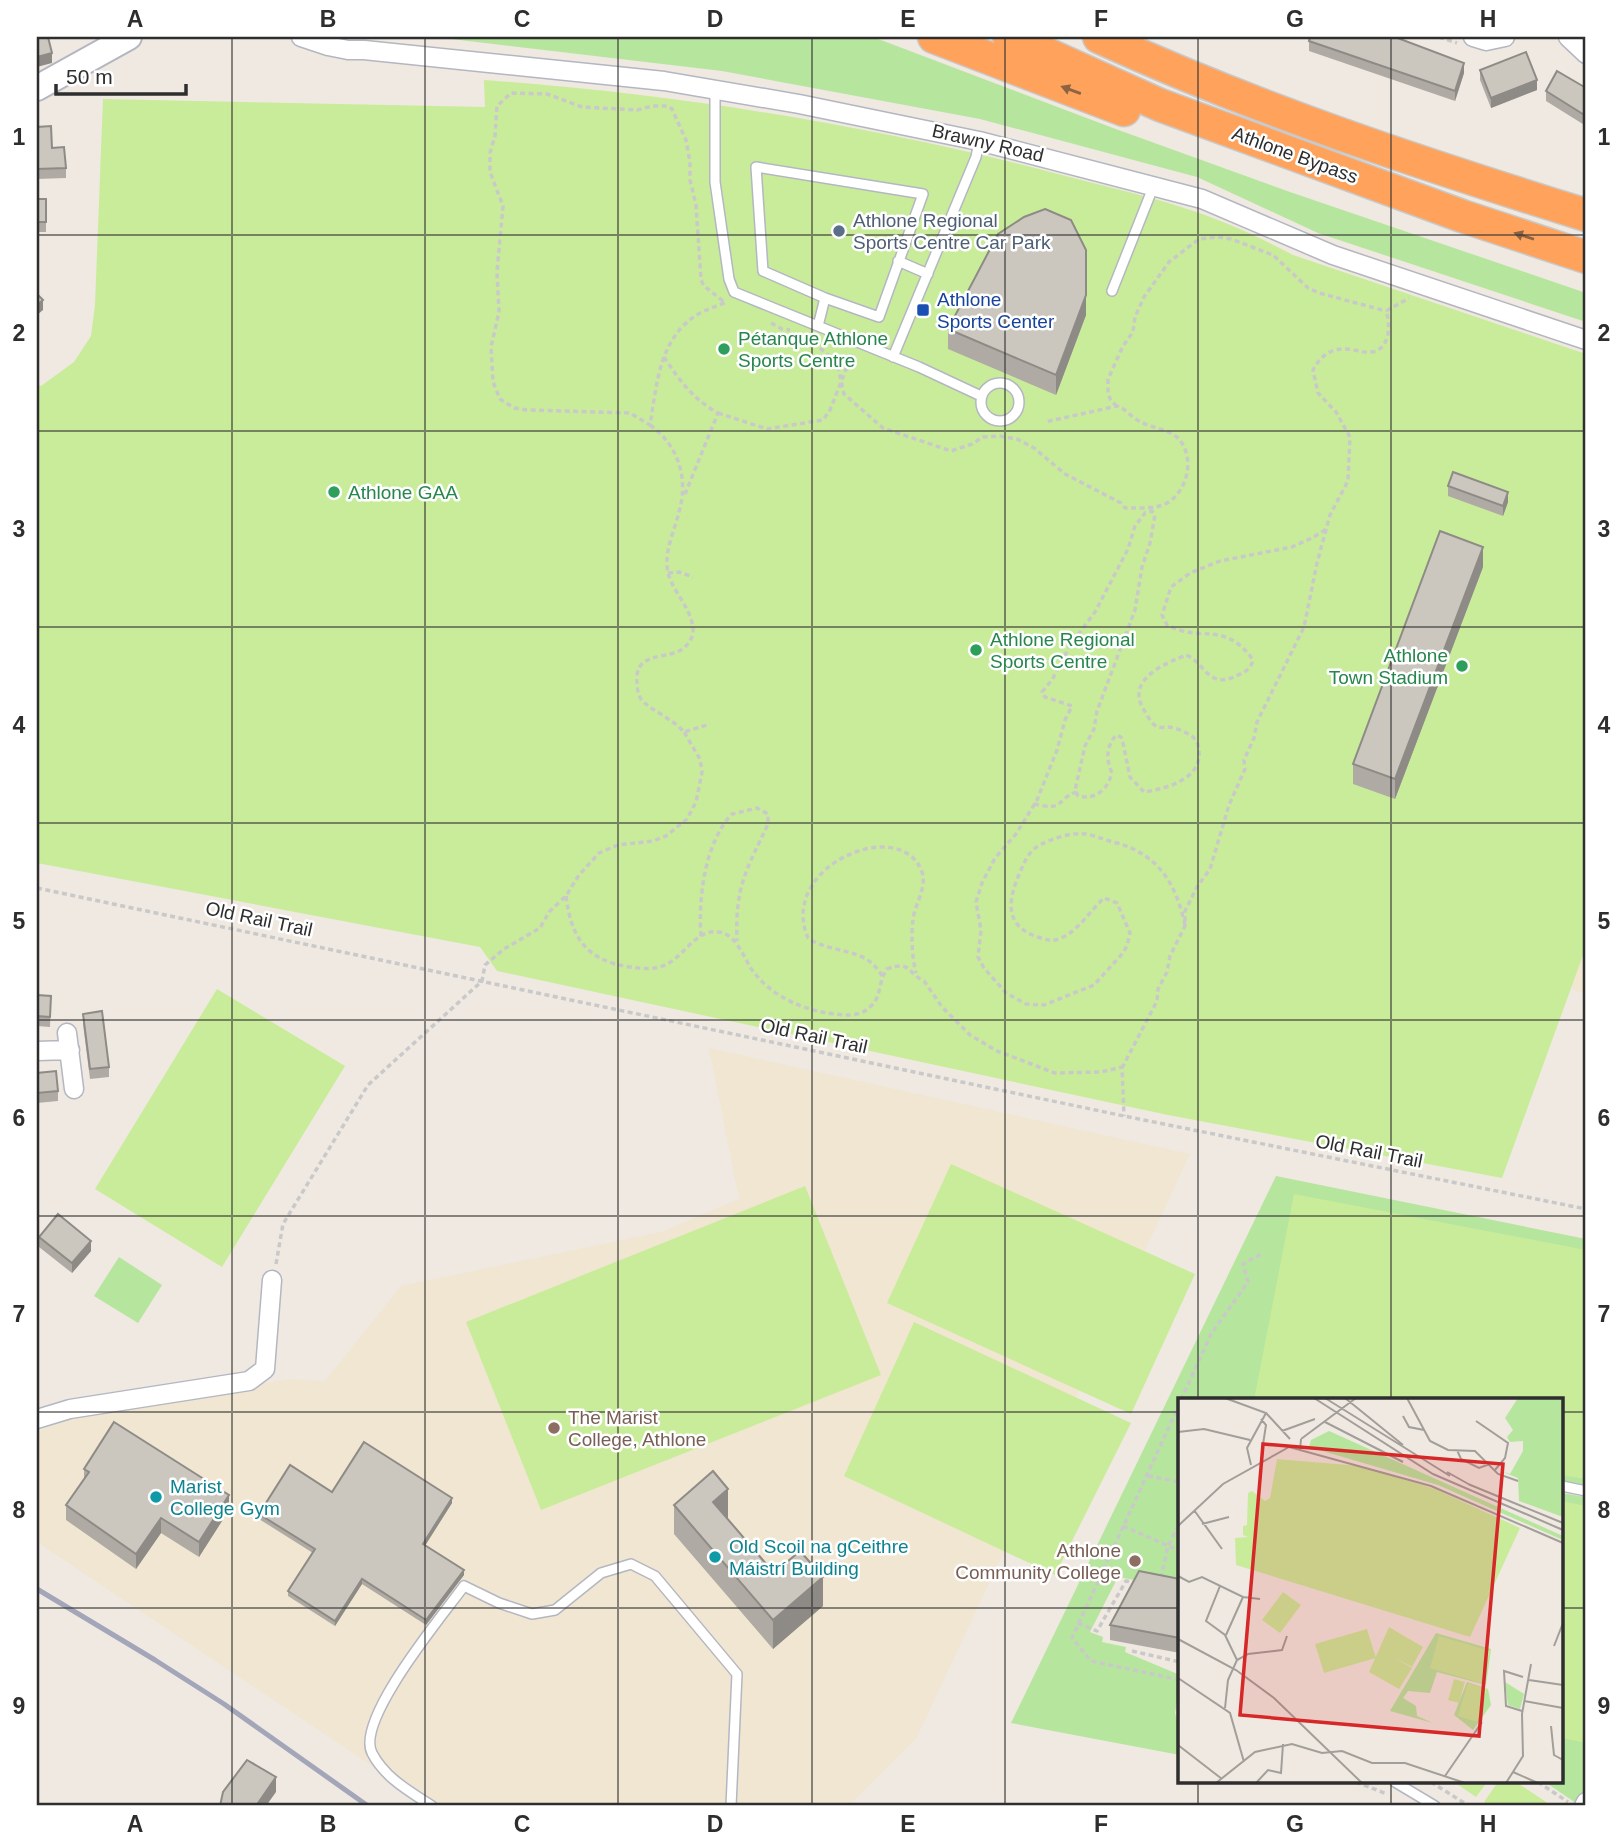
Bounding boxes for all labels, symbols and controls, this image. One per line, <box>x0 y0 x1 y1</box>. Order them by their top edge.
text: A <box>127 6 143 32</box>
text: B <box>320 6 336 32</box>
text: C <box>514 6 530 32</box>
text: D <box>707 6 723 32</box>
text: E <box>900 6 916 32</box>
text: F <box>1094 6 1108 32</box>
text: G <box>1286 6 1304 32</box>
text: H <box>1480 6 1496 32</box>
scale bar <box>56 52 186 96</box>
text: 50 m <box>66 65 113 88</box>
one-way arrow <box>1061 85 1082 96</box>
street label: Brawny Road <box>930 120 1046 166</box>
street label: Athlone Bypass <box>1229 123 1361 187</box>
text: 1 <box>13 124 26 150</box>
text: 1 <box>1598 124 1611 150</box>
place label: Athlone Regional Sports Centre Car Park <box>853 210 1051 253</box>
marker: Athlone Regional Sports Centre Car Park <box>831 223 847 239</box>
one-way arrow <box>1514 231 1535 241</box>
place label: Athlone Sports Center <box>937 289 1055 332</box>
marker: Athlone Sports Center <box>915 302 931 318</box>
text: 2 <box>13 320 25 346</box>
text: 2 <box>1598 320 1610 346</box>
place label: Pétanque Athlone Sports Centre <box>738 328 888 371</box>
marker: Pétanque Athlone Sports Centre <box>716 341 732 357</box>
place label: Athlone GAA <box>348 482 458 503</box>
marker: Athlone GAA <box>326 484 342 500</box>
text: 3 <box>13 516 25 542</box>
text: 3 <box>1598 516 1610 542</box>
place label: Athlone Regional Sports Centre <box>990 629 1135 672</box>
marker: Athlone Regional Sports Centre <box>968 642 984 658</box>
place label: Athlone Town Stadium <box>1329 645 1448 688</box>
marker: Athlone Town Stadium <box>1454 658 1470 674</box>
text: 4 <box>13 712 26 738</box>
text: 4 <box>1598 712 1611 738</box>
street label: Old Rail Trail <box>204 897 314 941</box>
text: 5 <box>13 908 26 934</box>
text: 5 <box>1598 908 1611 934</box>
street label: Old Rail Trail <box>759 1014 869 1058</box>
text: 6 <box>13 1105 25 1131</box>
text: 6 <box>1598 1105 1610 1131</box>
street label: Old Rail Trail <box>1314 1130 1424 1172</box>
text: 7 <box>13 1301 25 1327</box>
text: 7 <box>1598 1301 1610 1327</box>
inset map <box>1178 1398 1564 1784</box>
place label: The Marist College, Athlone <box>568 1407 706 1450</box>
marker: The Marist College, Athlone <box>546 1420 562 1436</box>
place label: Marist College Gym <box>170 1476 280 1519</box>
marker: Marist College Gym <box>148 1489 164 1505</box>
text: 8 <box>13 1497 26 1523</box>
text: 8 <box>1598 1497 1611 1523</box>
place label: Old Scoil na gCeithre Máistrí Building <box>729 1536 909 1579</box>
place label: Athlone Community College <box>955 1540 1121 1583</box>
marker: Old Scoil na gCeithre Máistrí Building <box>707 1549 723 1565</box>
marker: Athlone Community College <box>1127 1553 1143 1569</box>
text: 9 <box>13 1693 25 1719</box>
text: 9 <box>1598 1693 1610 1719</box>
text: A <box>127 1811 143 1837</box>
text: B <box>320 1811 336 1837</box>
text: C <box>514 1811 530 1837</box>
text: D <box>707 1811 723 1837</box>
text: E <box>900 1811 916 1837</box>
text: F <box>1094 1811 1108 1837</box>
text: G <box>1286 1811 1304 1837</box>
text: H <box>1480 1811 1496 1837</box>

